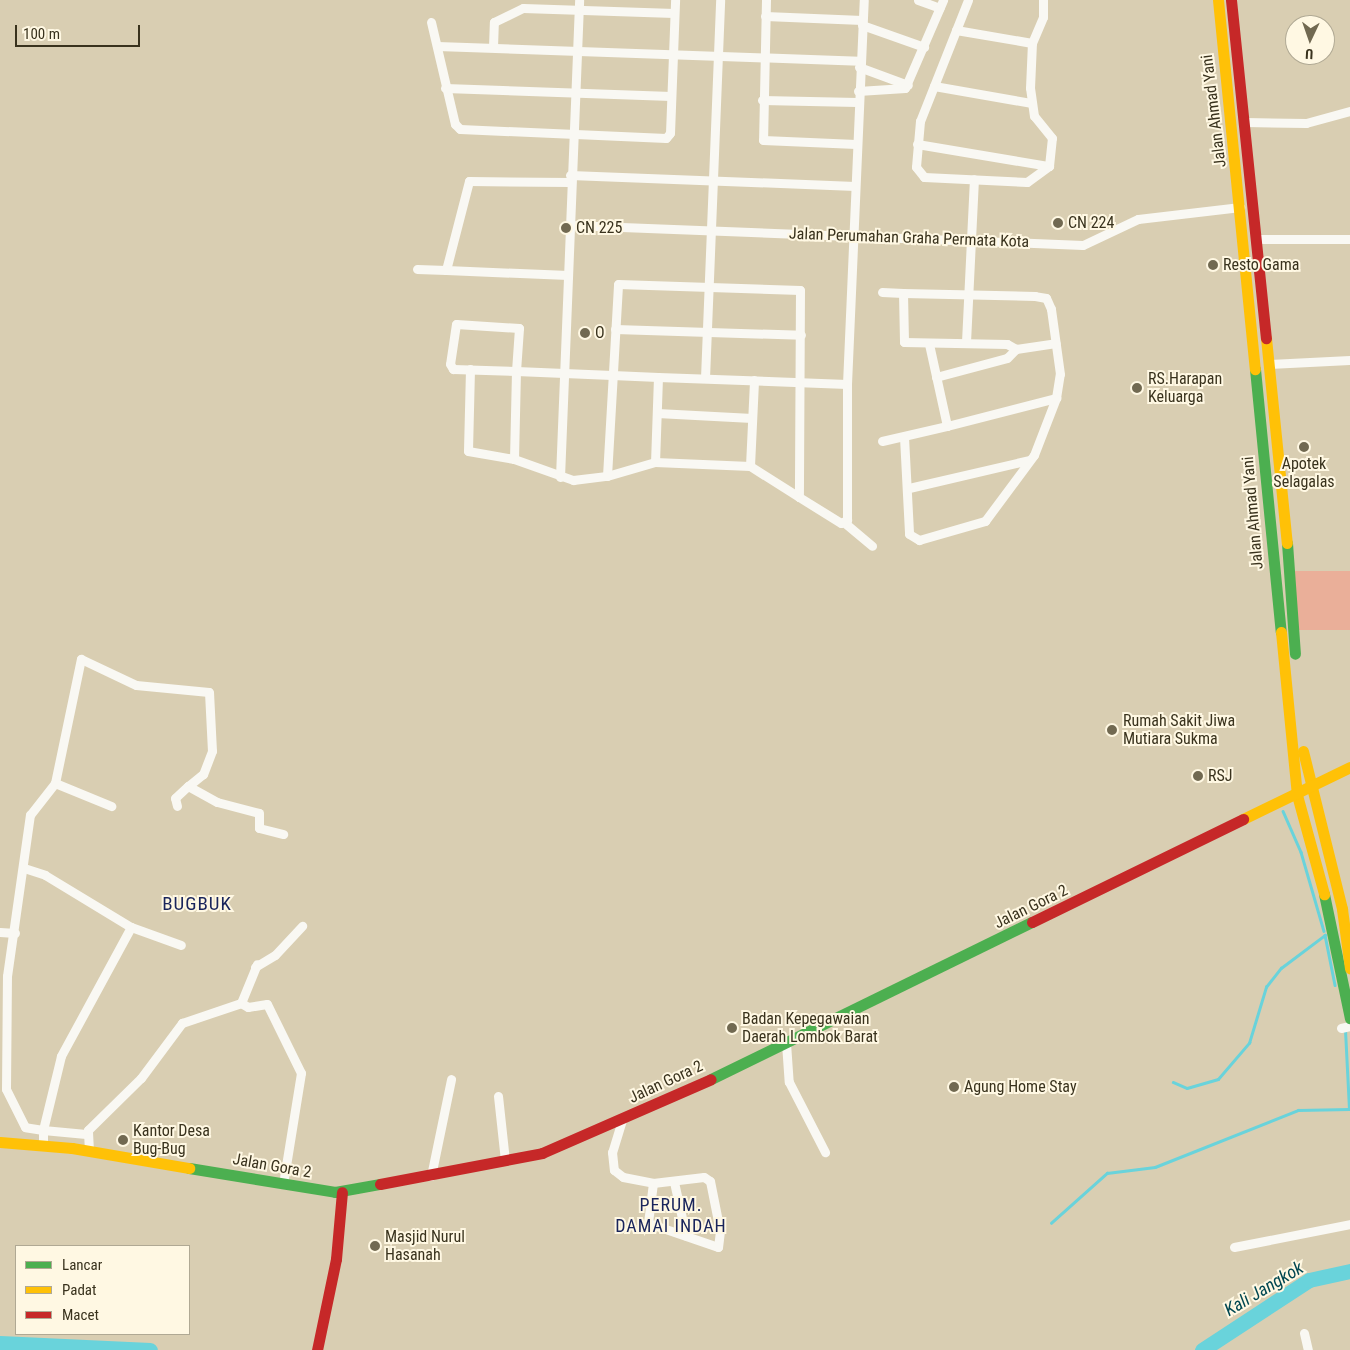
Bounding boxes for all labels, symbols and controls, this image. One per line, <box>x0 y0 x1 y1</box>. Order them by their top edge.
scale bar <box>18 15 142 47</box>
north arrow <box>1285 15 1335 65</box>
text: 100 m <box>23 25 60 43</box>
text: U <box>1305 46 1314 62</box>
street label: Jalan Ahmad Yani <box>1198 54 1230 168</box>
place label: CN 224 <box>1068 213 1114 233</box>
marker: CN 224 <box>1052 217 1064 229</box>
place label: CN 225 <box>576 218 622 238</box>
marker: CN 225 <box>560 222 572 234</box>
street label: Jalan Perumahan Graha Permata Kota <box>789 224 1029 252</box>
place label: Resto Gama <box>1223 255 1299 275</box>
marker: Resto Gama <box>1207 259 1219 271</box>
place label: O <box>595 323 605 343</box>
marker: O <box>579 327 591 339</box>
place label: RS.Harapan Keluarga <box>1148 369 1222 407</box>
marker: RS.Harapan Keluarga <box>1130 381 1144 395</box>
marker: Apotek Selagalas <box>1298 441 1310 453</box>
place label: Apotek Selagalas <box>1273 454 1335 492</box>
street label: Jalan Ahmad Yani <box>1238 456 1268 570</box>
place label: Rumah Sakit Jiwa Mutiara Sukma <box>1123 711 1235 749</box>
marker: Rumah Sakit Jiwa Mutiara Sukma <box>1105 723 1119 737</box>
place label: RSJ <box>1208 766 1233 786</box>
marker: RSJ <box>1192 770 1204 782</box>
street label: Jalan Gora 2 <box>991 881 1071 933</box>
district label: BUGBUK <box>161 893 233 915</box>
place label: Badan Kepegawaian Daerah Lombok Barat <box>742 1009 878 1047</box>
marker: Badan Kepegawaian Daerah Lombok Barat <box>726 1022 738 1034</box>
street label: Jalan Gora 2 <box>626 1057 706 1107</box>
place label: Agung Home Stay <box>964 1077 1077 1097</box>
marker: Agung Home Stay <box>948 1081 960 1093</box>
place label: Kantor Desa Bug-Bug <box>133 1121 210 1159</box>
marker: Kantor Desa Bug-Bug <box>117 1134 129 1146</box>
street label: Jalan Gora 2 <box>231 1150 313 1182</box>
district label: PERUM. DAMAI INDAH <box>614 1195 728 1238</box>
place label: Masjid Nurul Hasanah <box>385 1227 465 1265</box>
marker: Masjid Nurul Hasanah <box>369 1240 381 1252</box>
legend <box>15 1245 190 1335</box>
text: Lancar <box>62 1256 102 1274</box>
water label: Kali Jangkok <box>1221 1257 1307 1321</box>
text: Padat <box>62 1281 96 1299</box>
text: Macet <box>62 1306 99 1324</box>

